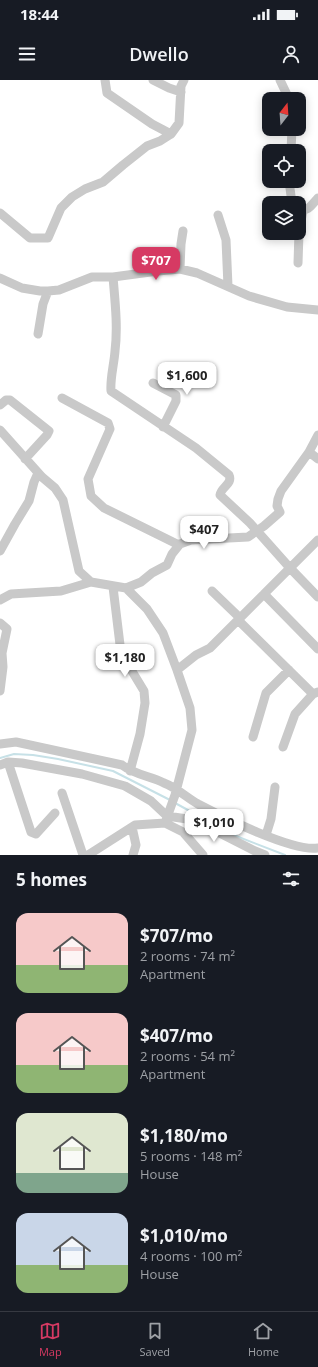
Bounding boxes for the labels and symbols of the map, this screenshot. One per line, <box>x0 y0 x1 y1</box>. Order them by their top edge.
north arrow <box>262 92 306 136</box>
pin: $707 <box>132 247 180 281</box>
pin: $1,600 <box>154 362 220 396</box>
pin: $407 <box>180 516 228 550</box>
pin: $1,180 <box>92 644 158 678</box>
pin: $1,010 <box>181 809 247 843</box>

